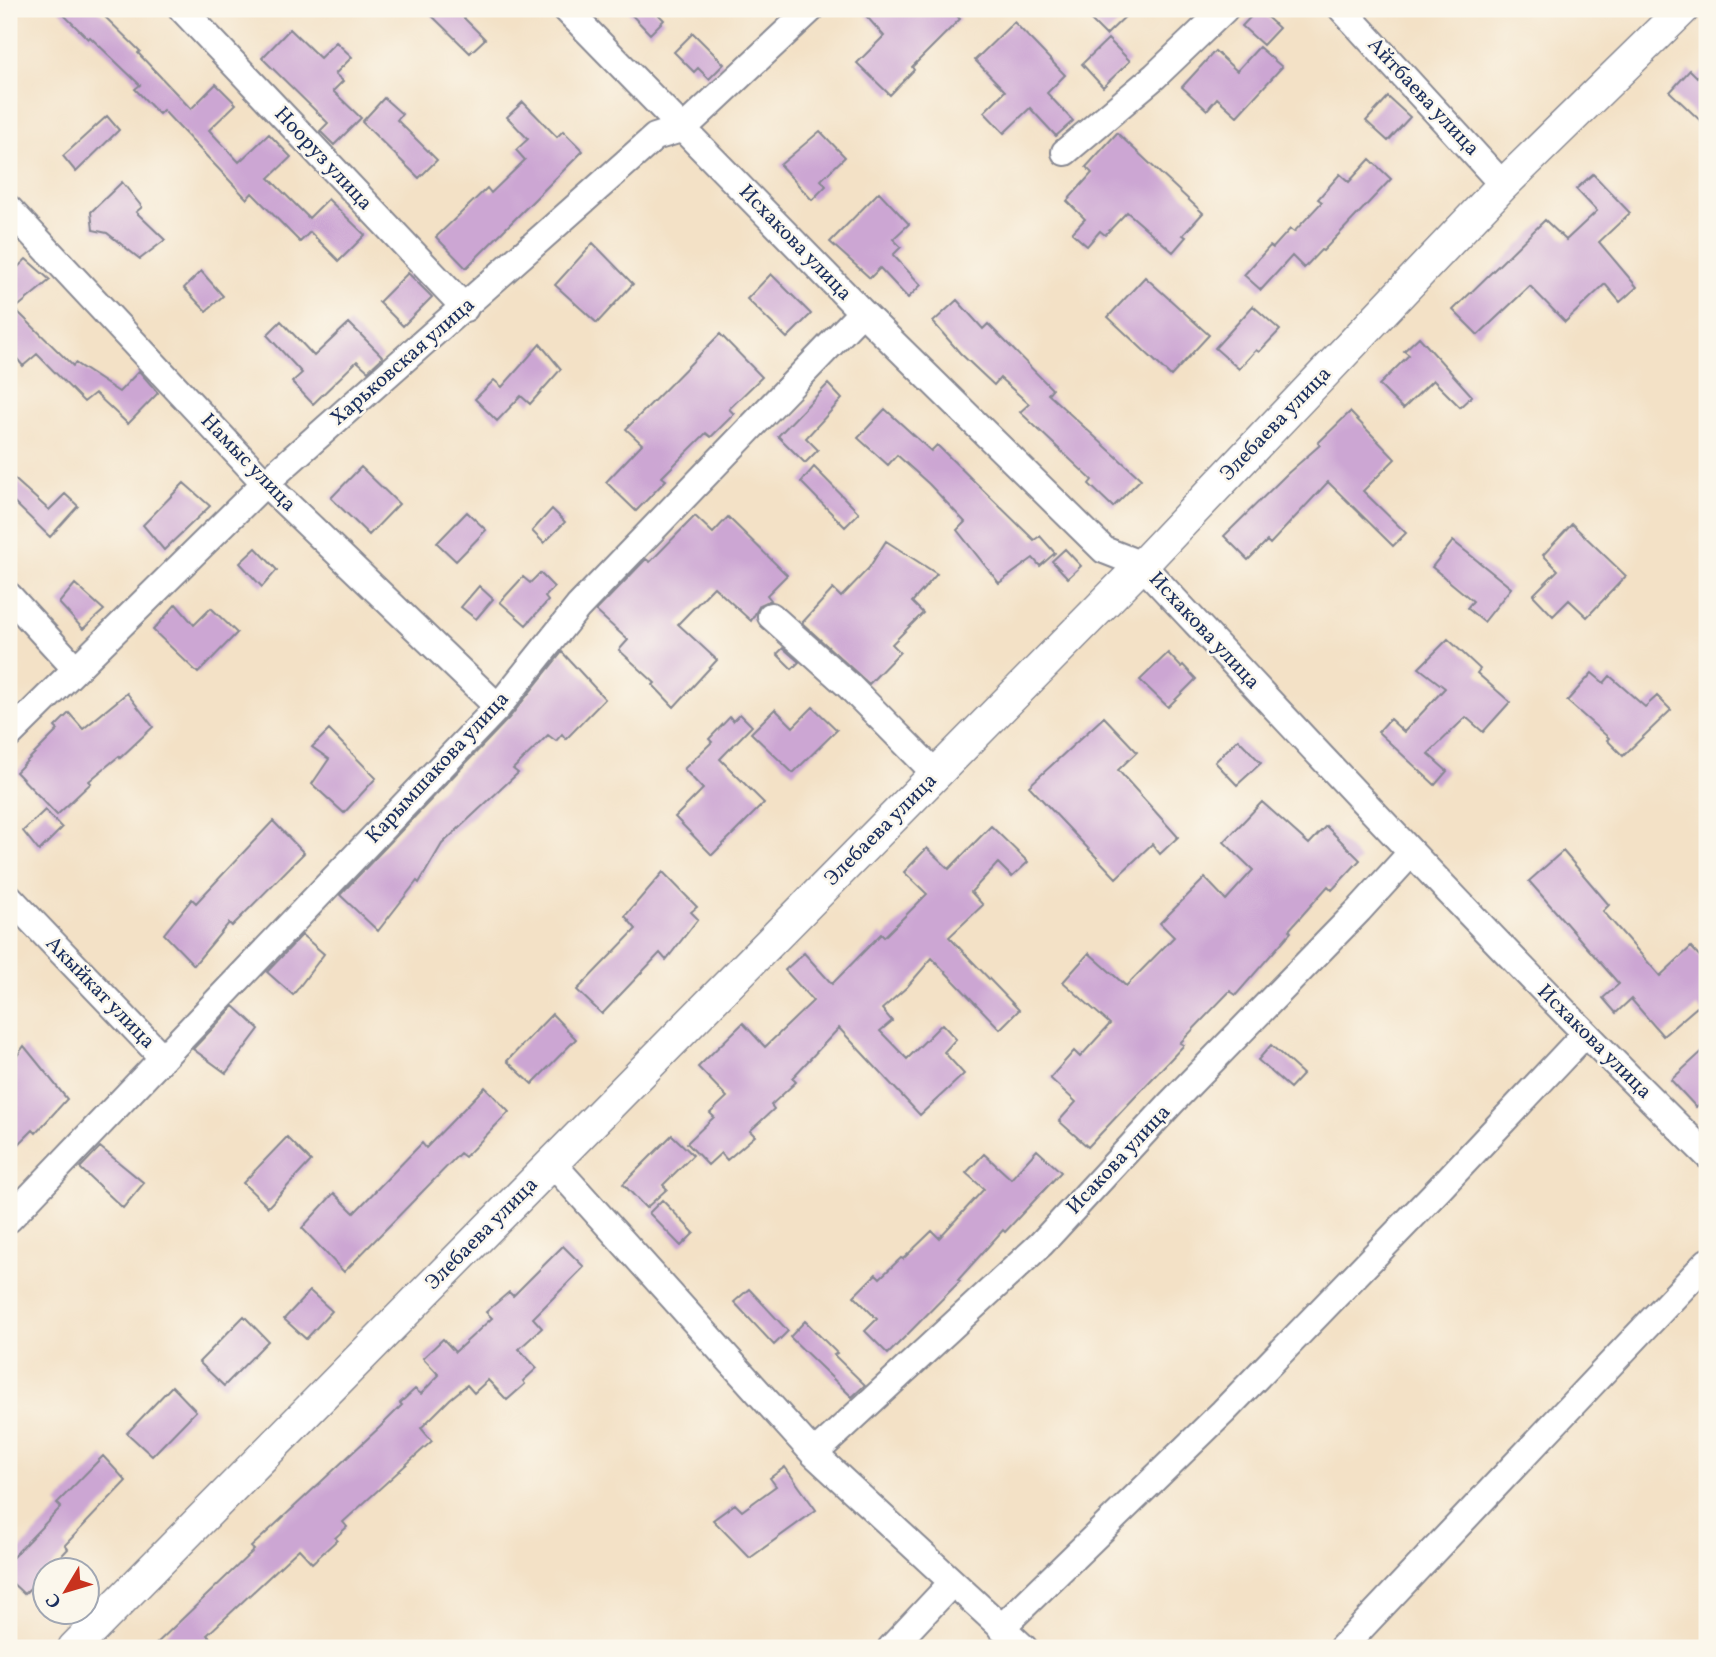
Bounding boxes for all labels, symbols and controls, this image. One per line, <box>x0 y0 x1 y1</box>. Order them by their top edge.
street label: Айтбаева улица <box>1360 31 1486 163</box>
street label: Нооруз улица <box>267 101 379 217</box>
street label: Исхакова улица <box>732 178 858 308</box>
street label: Харьковская улица <box>325 291 481 433</box>
street label: Элебаева улица <box>1214 360 1338 488</box>
street label: Намыс улица <box>193 407 303 519</box>
street label: Исхакова улица <box>1142 566 1266 696</box>
street label: Карымшакова улица <box>360 686 516 850</box>
street label: Элебаева улица <box>818 767 944 893</box>
street label: Акыйкат улица <box>39 930 161 1056</box>
street label: Исхакова улица <box>1530 978 1658 1106</box>
street label: Исакова улица <box>1060 1099 1178 1221</box>
street label: Элебаева улица <box>419 1171 545 1297</box>
north arrow <box>32 1556 102 1626</box>
text: С <box>40 1587 68 1613</box>

